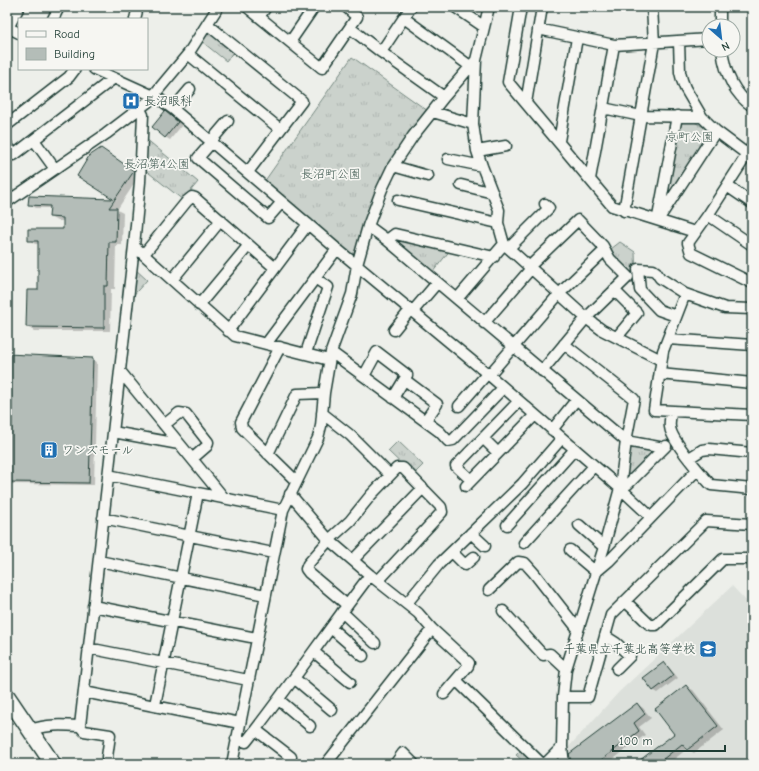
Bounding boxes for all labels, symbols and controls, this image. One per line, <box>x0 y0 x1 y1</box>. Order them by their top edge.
legend <box>18 18 148 70</box>
north arrow <box>701 18 741 58</box>
text: Road <box>54 27 80 41</box>
text: N <box>719 39 732 54</box>
text: Building <box>54 47 95 61</box>
hospital icon: 長沼眼科 <box>121 91 141 111</box>
place label: 長沼眼科 <box>144 94 192 108</box>
park label: 京町公園 <box>666 130 714 144</box>
park label: 長沼第4公園 <box>124 157 190 171</box>
park label: 長沼町公園 <box>301 167 361 181</box>
building icon: ワンズモール <box>39 440 59 460</box>
place label: ワンズモール <box>62 443 133 457</box>
school or university icon: 千葉県立千葉北高等学校 <box>698 639 718 659</box>
place label: 千葉県立千葉北高等学校 <box>563 642 695 656</box>
scale bar <box>613 727 725 753</box>
text: 100 m <box>619 734 652 748</box>

